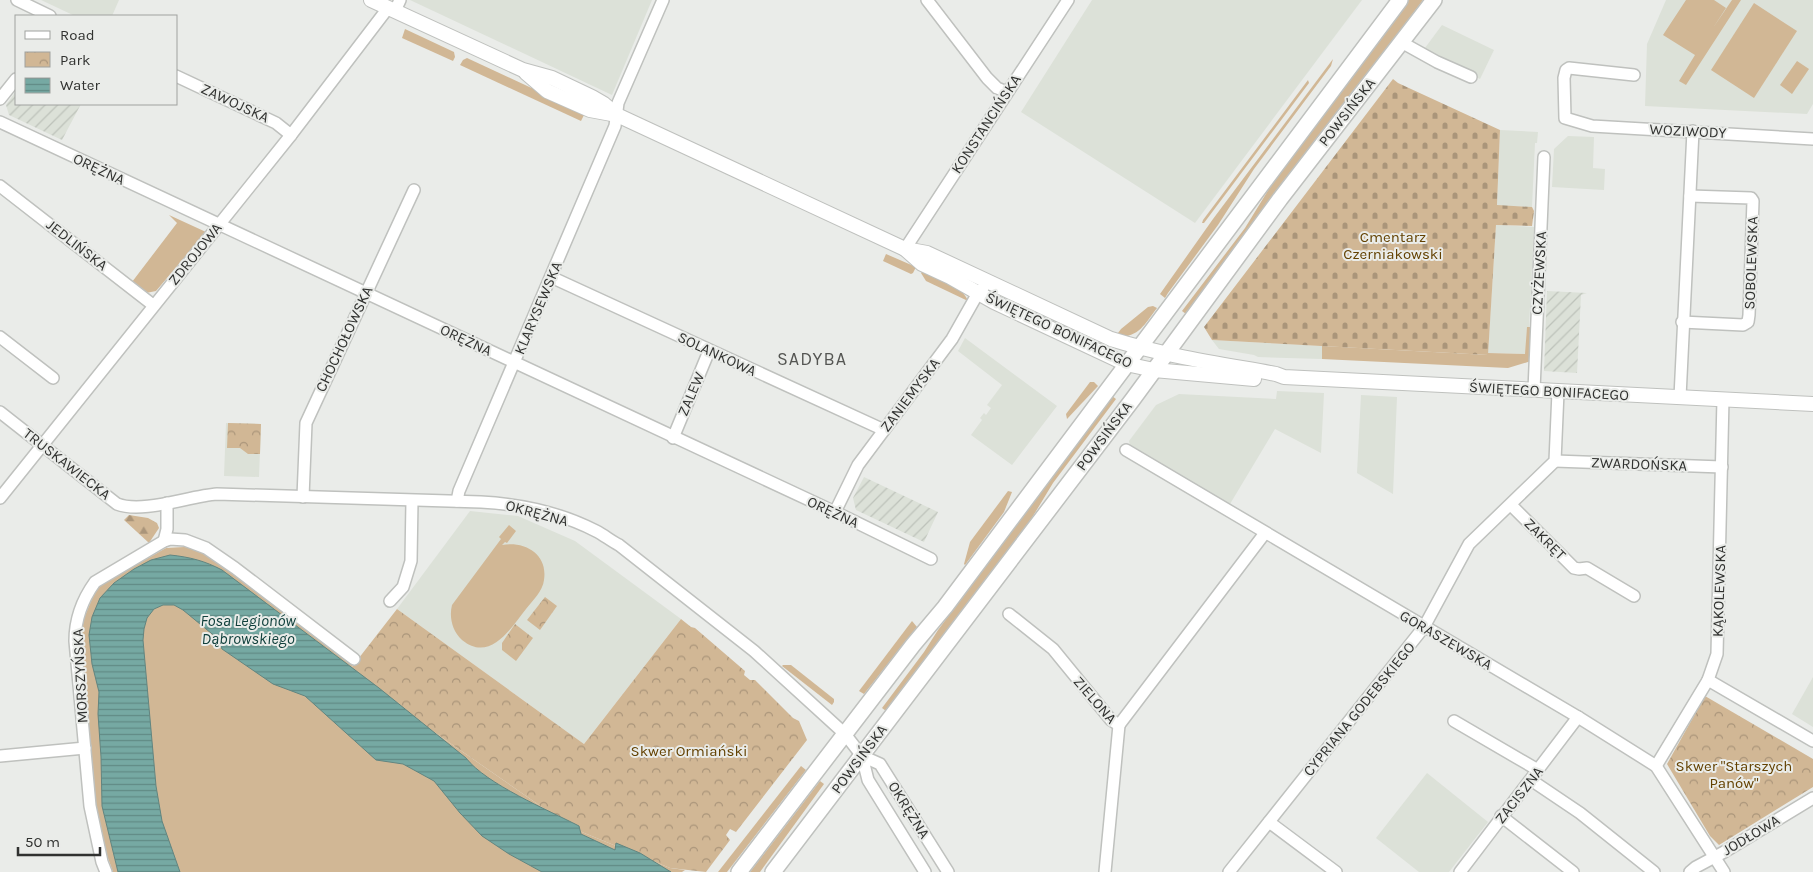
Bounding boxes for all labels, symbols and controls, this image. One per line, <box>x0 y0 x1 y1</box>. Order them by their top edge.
legend <box>15 15 178 105</box>
text: Road <box>60 26 95 44</box>
text: Park <box>60 51 90 69</box>
street label: KONSTANCIŃSKA <box>947 71 1025 177</box>
street label: POWSIŃSKA <box>1315 74 1379 150</box>
text: Water <box>60 76 101 94</box>
street label: ZAWOJSKA <box>198 79 272 127</box>
street label: WOZIWODY <box>1649 120 1728 142</box>
street label: ORĘŻNA <box>70 149 128 189</box>
street label: JEDLIŃSKA <box>43 216 111 275</box>
street label: SOBOLEWSKA <box>1740 216 1762 310</box>
street label: ZDROJOWA <box>164 219 226 289</box>
park label: Cmentarz Czerniakowski <box>1343 228 1443 263</box>
street label: CZYŻEWSKA <box>1528 230 1550 315</box>
street label: KLARYSEWSKA <box>510 258 566 357</box>
street label: CHOCHOŁOWSKA <box>312 283 377 395</box>
street label: ŚWIĘTEGO BONIFACEGO <box>983 288 1135 372</box>
street label: ORĘŻNA <box>437 320 495 360</box>
street label: SOLANKOWA <box>675 328 760 380</box>
district label: SADYBA <box>777 348 847 370</box>
street label: ZANIEMYSKA <box>876 354 944 435</box>
street label: ZALEW <box>674 369 709 419</box>
street label: ŚWIĘTEGO BONIFACEGO <box>1469 378 1629 404</box>
street label: POWSIŃSKA <box>1072 398 1136 474</box>
street label: TRUSKAWIECKA <box>20 424 115 504</box>
street label: ZWARDOŃSKA <box>1591 453 1688 475</box>
street label: ORĘŻNA <box>804 492 862 532</box>
street label: OKRĘŻNA <box>504 496 571 530</box>
street label: ZAKRĘT <box>1520 514 1570 564</box>
street label: KĄKOLEWSKA <box>1708 544 1730 637</box>
street label: GORASZEWSKA <box>1397 606 1496 674</box>
water label: Fosa Legionów Dąbrowskiego <box>200 611 296 648</box>
street label: MORSZYŃSKA <box>69 628 91 724</box>
street label: CYPRIANA GODEBSKIEGO <box>1299 638 1419 780</box>
street label: ZIELONA <box>1069 673 1121 728</box>
street label: POWSIŃSKA <box>827 721 891 797</box>
park label: Skwer Ormiański <box>631 742 747 760</box>
park label: Skwer "Starszych Panów" <box>1676 757 1792 792</box>
street label: ZACISZNA <box>1491 762 1547 827</box>
street label: OKRĘŻNA <box>884 778 934 842</box>
street label: JODŁOWA <box>1719 811 1783 859</box>
scale bar <box>18 824 100 856</box>
text: 50 m <box>25 833 60 851</box>

